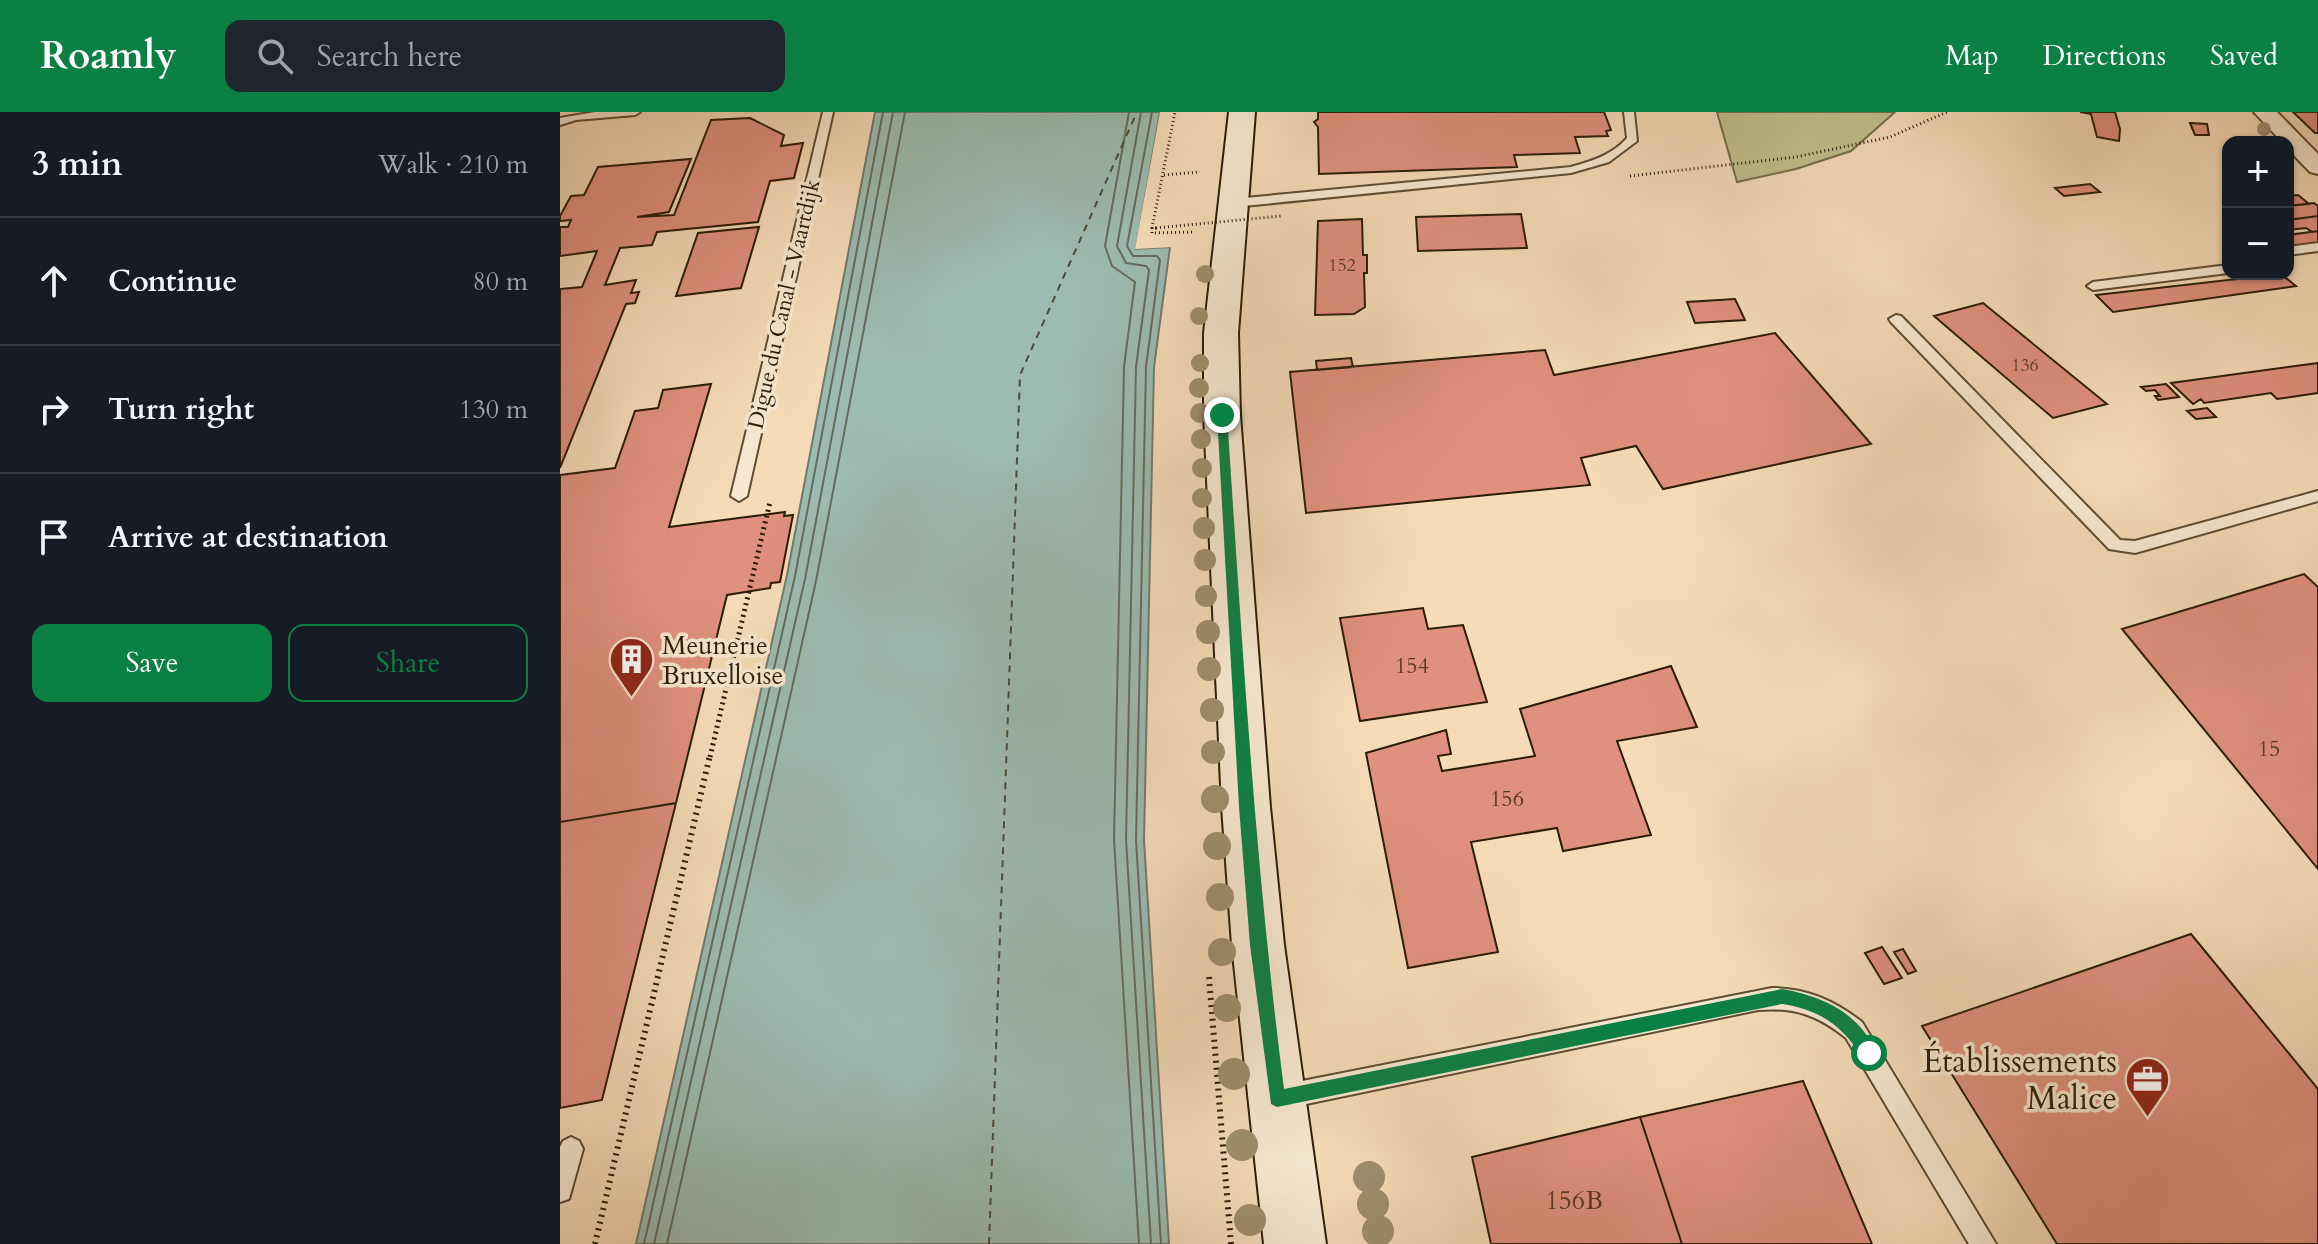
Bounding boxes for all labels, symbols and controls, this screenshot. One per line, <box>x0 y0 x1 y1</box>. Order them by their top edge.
search box <box>225 20 785 92</box>
text: Roamly <box>40 30 177 82</box>
icon: search <box>253 34 297 78</box>
text: Search here <box>317 36 462 77</box>
text: Map <box>1945 37 1999 75</box>
text: Directions <box>2043 37 2166 75</box>
text: Saved <box>2210 37 2278 75</box>
map controls <box>2222 136 2294 280</box>
button: + <box>2222 136 2294 208</box>
text: 3 min <box>32 141 123 187</box>
text: Walk · 210 m <box>378 147 528 182</box>
street label: Digue du Canal - Vaartdijk <box>741 176 827 432</box>
button: − <box>2222 208 2294 280</box>
house number: 152 <box>1328 253 1356 278</box>
icon: ahead <box>32 259 76 303</box>
text: Continue <box>108 261 237 302</box>
text: 80 m <box>472 264 528 299</box>
house number: 136 <box>2011 353 2039 378</box>
icon: right <box>32 387 76 431</box>
text: Turn right <box>108 389 254 430</box>
text: 130 m <box>459 392 528 427</box>
route end <box>1204 397 1240 433</box>
icon: arrive <box>32 515 76 559</box>
text: Arrive at destination <box>108 517 388 558</box>
button: Save <box>32 624 272 702</box>
button: Share <box>288 624 528 702</box>
place label: Meunerie Bruxelloise <box>662 628 783 693</box>
building icon: Meunerie Bruxelloise <box>607 636 655 699</box>
house number: 154 <box>1395 651 1429 681</box>
house number: 15 <box>2258 734 2280 764</box>
house number: 156 <box>1490 784 1524 814</box>
route start <box>1851 1035 1887 1071</box>
place label: Établissements Malice <box>1922 1040 2117 1121</box>
office icon: Établissements Malice <box>2124 1056 2172 1119</box>
house number: 156B <box>1545 1183 1603 1218</box>

